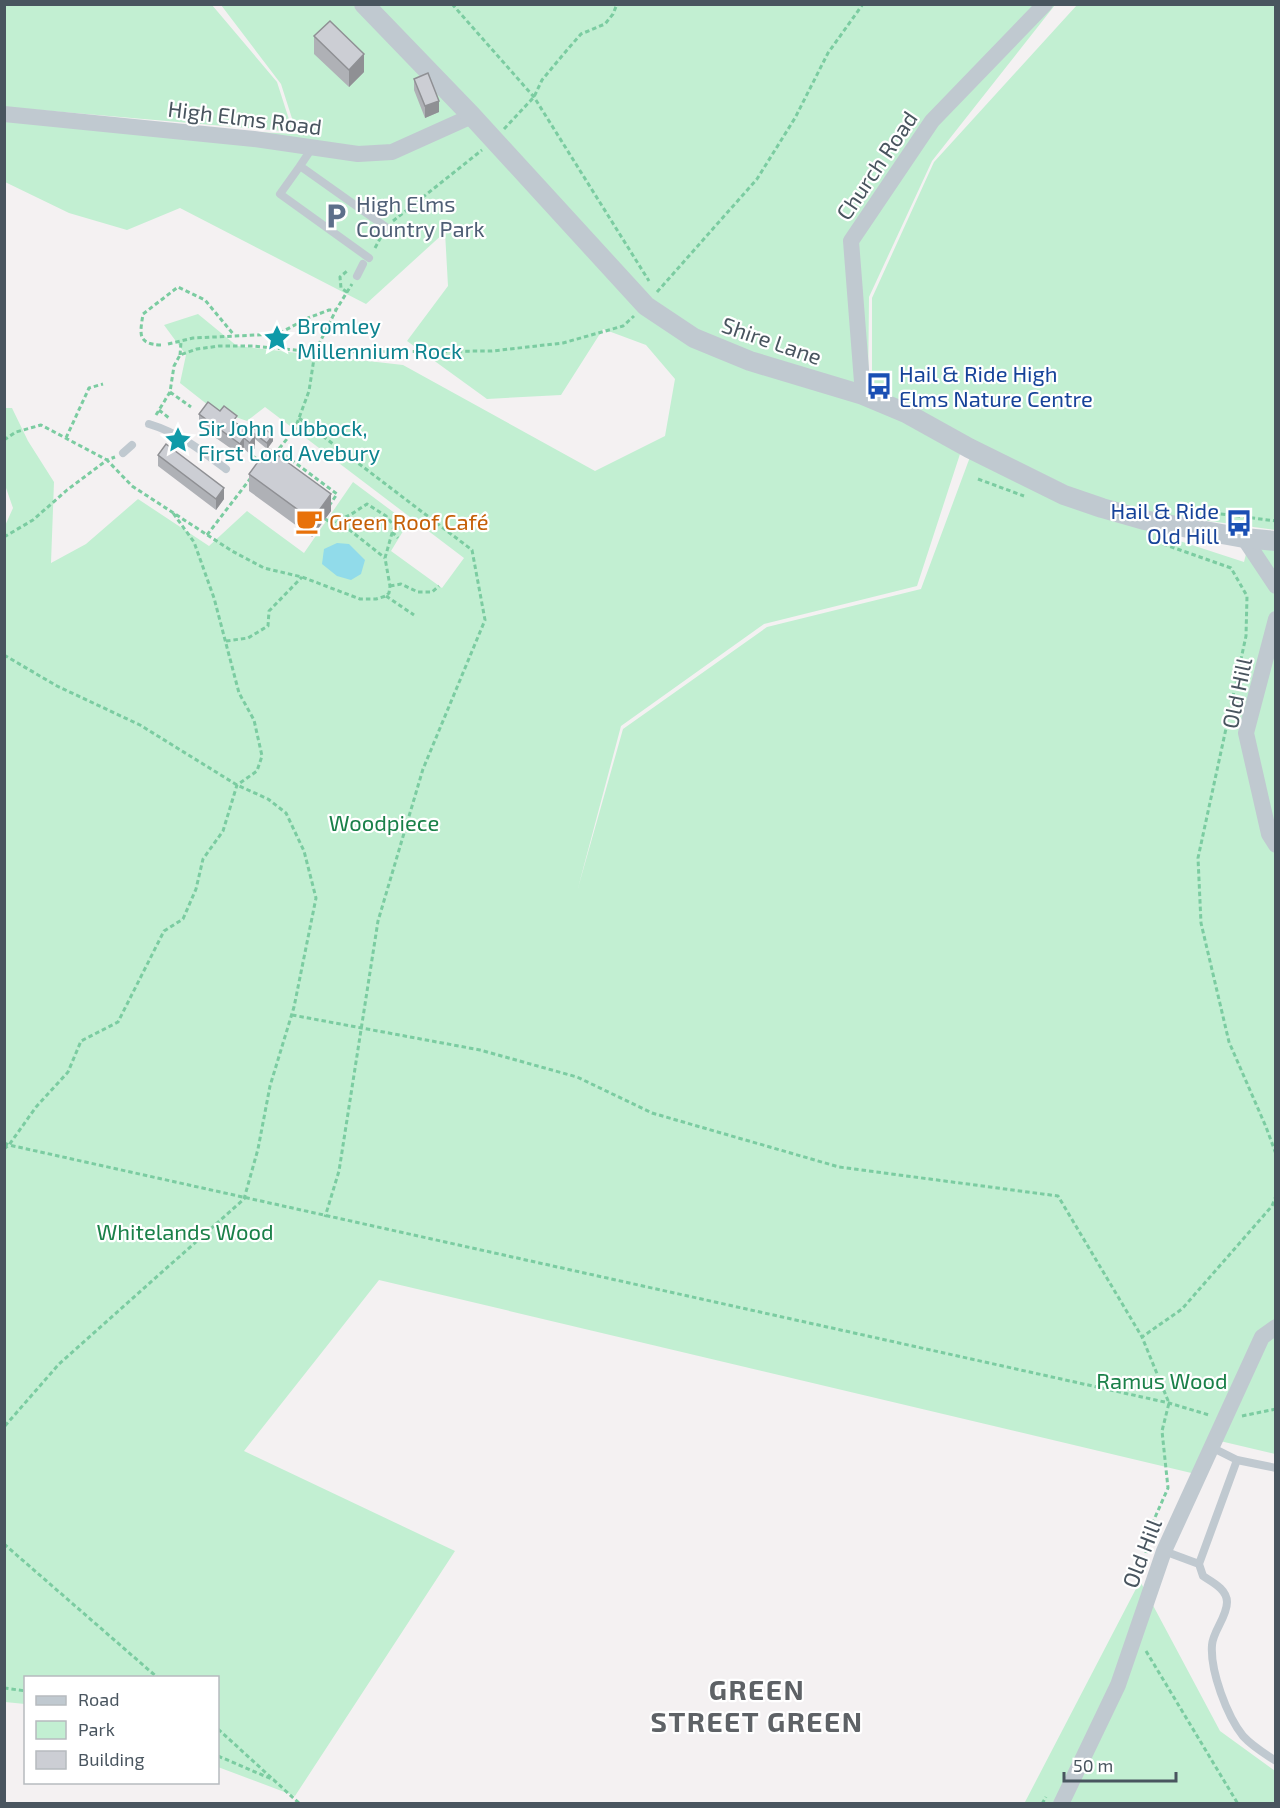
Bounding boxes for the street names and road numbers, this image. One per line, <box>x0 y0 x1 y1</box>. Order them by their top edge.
street label: High Elms Road <box>166 95 324 139</box>
street label: Church Road <box>830 106 922 224</box>
street label: Shire Lane <box>719 311 825 369</box>
street label: Old Hill <box>1216 655 1256 731</box>
street label: Old Hill <box>1116 1514 1166 1591</box>

